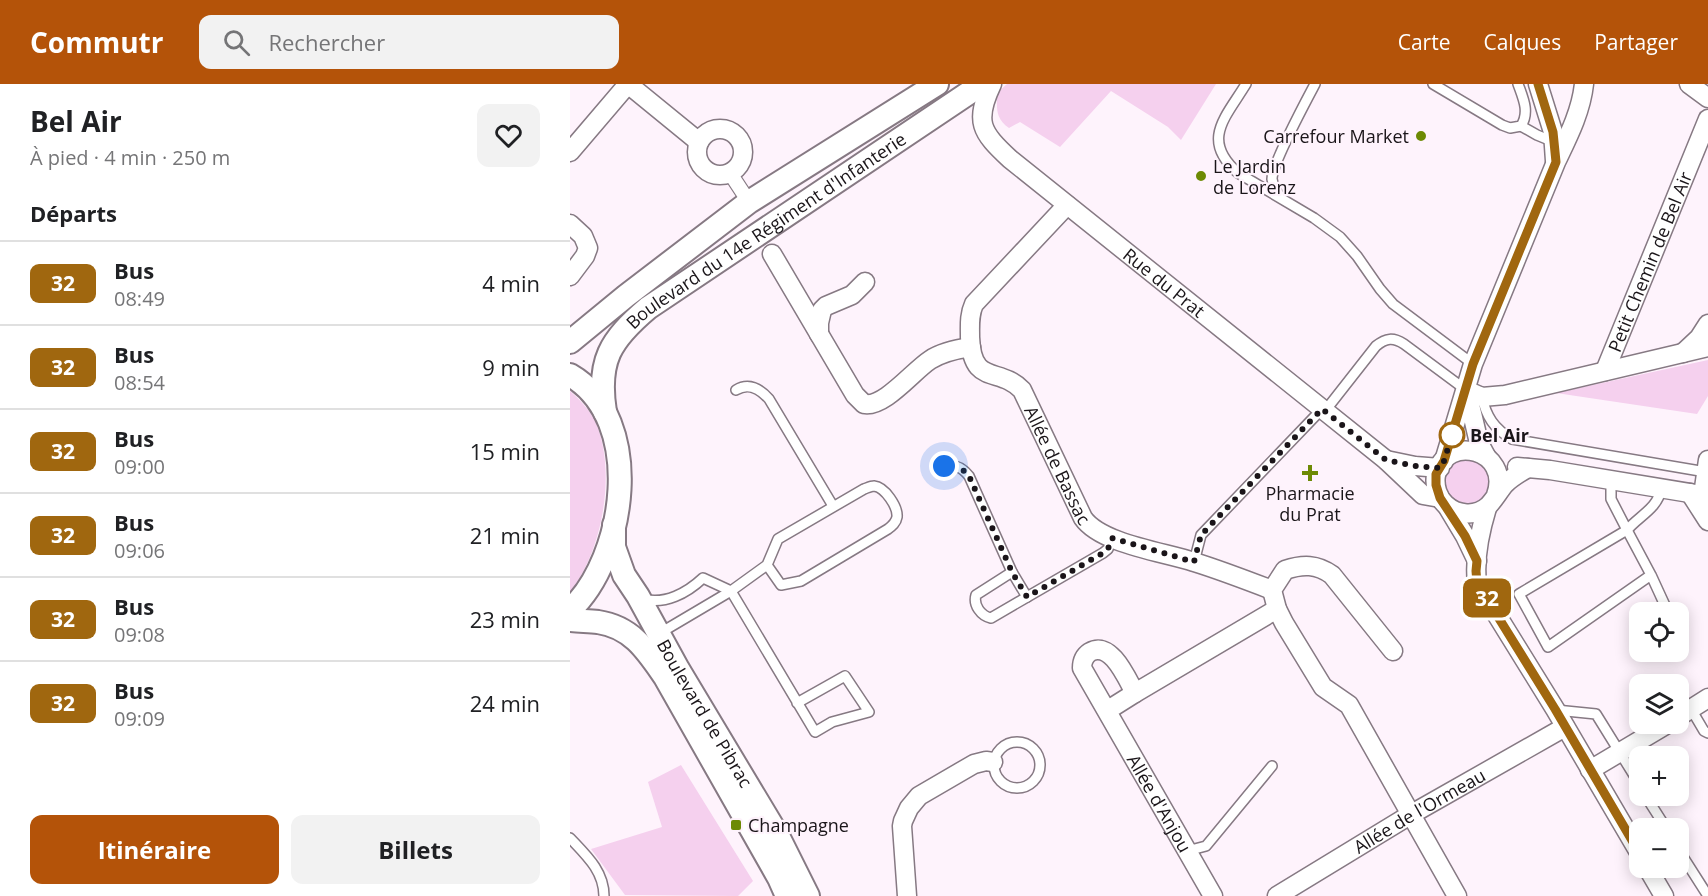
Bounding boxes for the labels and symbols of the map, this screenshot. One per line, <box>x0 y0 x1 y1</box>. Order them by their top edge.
place label: Carrefour Market <box>1263 124 1409 148</box>
street label: Boulevard du 14e Régiment d'Infanterie <box>621 127 910 334</box>
marker: Carrefour Market <box>1414 129 1428 143</box>
place label: Le Jardin de Lorenz <box>1213 154 1296 199</box>
street label: Petit Chemin de Bel Air <box>1602 168 1697 355</box>
marker: Le Jardin de Lorenz <box>1194 169 1208 183</box>
street label: Rue du Prat <box>1118 242 1210 322</box>
street label: Allée de Bassac <box>1019 402 1096 530</box>
marker: Bel Air <box>1439 422 1465 448</box>
place label: Bel Air <box>1470 423 1529 447</box>
your location <box>929 451 959 481</box>
marker: Pharmacie du Prat <box>1303 466 1317 480</box>
place label: Pharmacie du Prat <box>1265 481 1355 526</box>
line badge: 32 <box>1460 578 1514 618</box>
street label: Boulevard de Pibrac <box>652 635 758 792</box>
street label: Allée d'Anjou <box>1122 750 1197 856</box>
street label: Allée de l'Ormeau <box>1349 763 1490 859</box>
place label: Champagne <box>748 813 849 837</box>
marker: Champagne <box>729 818 743 832</box>

